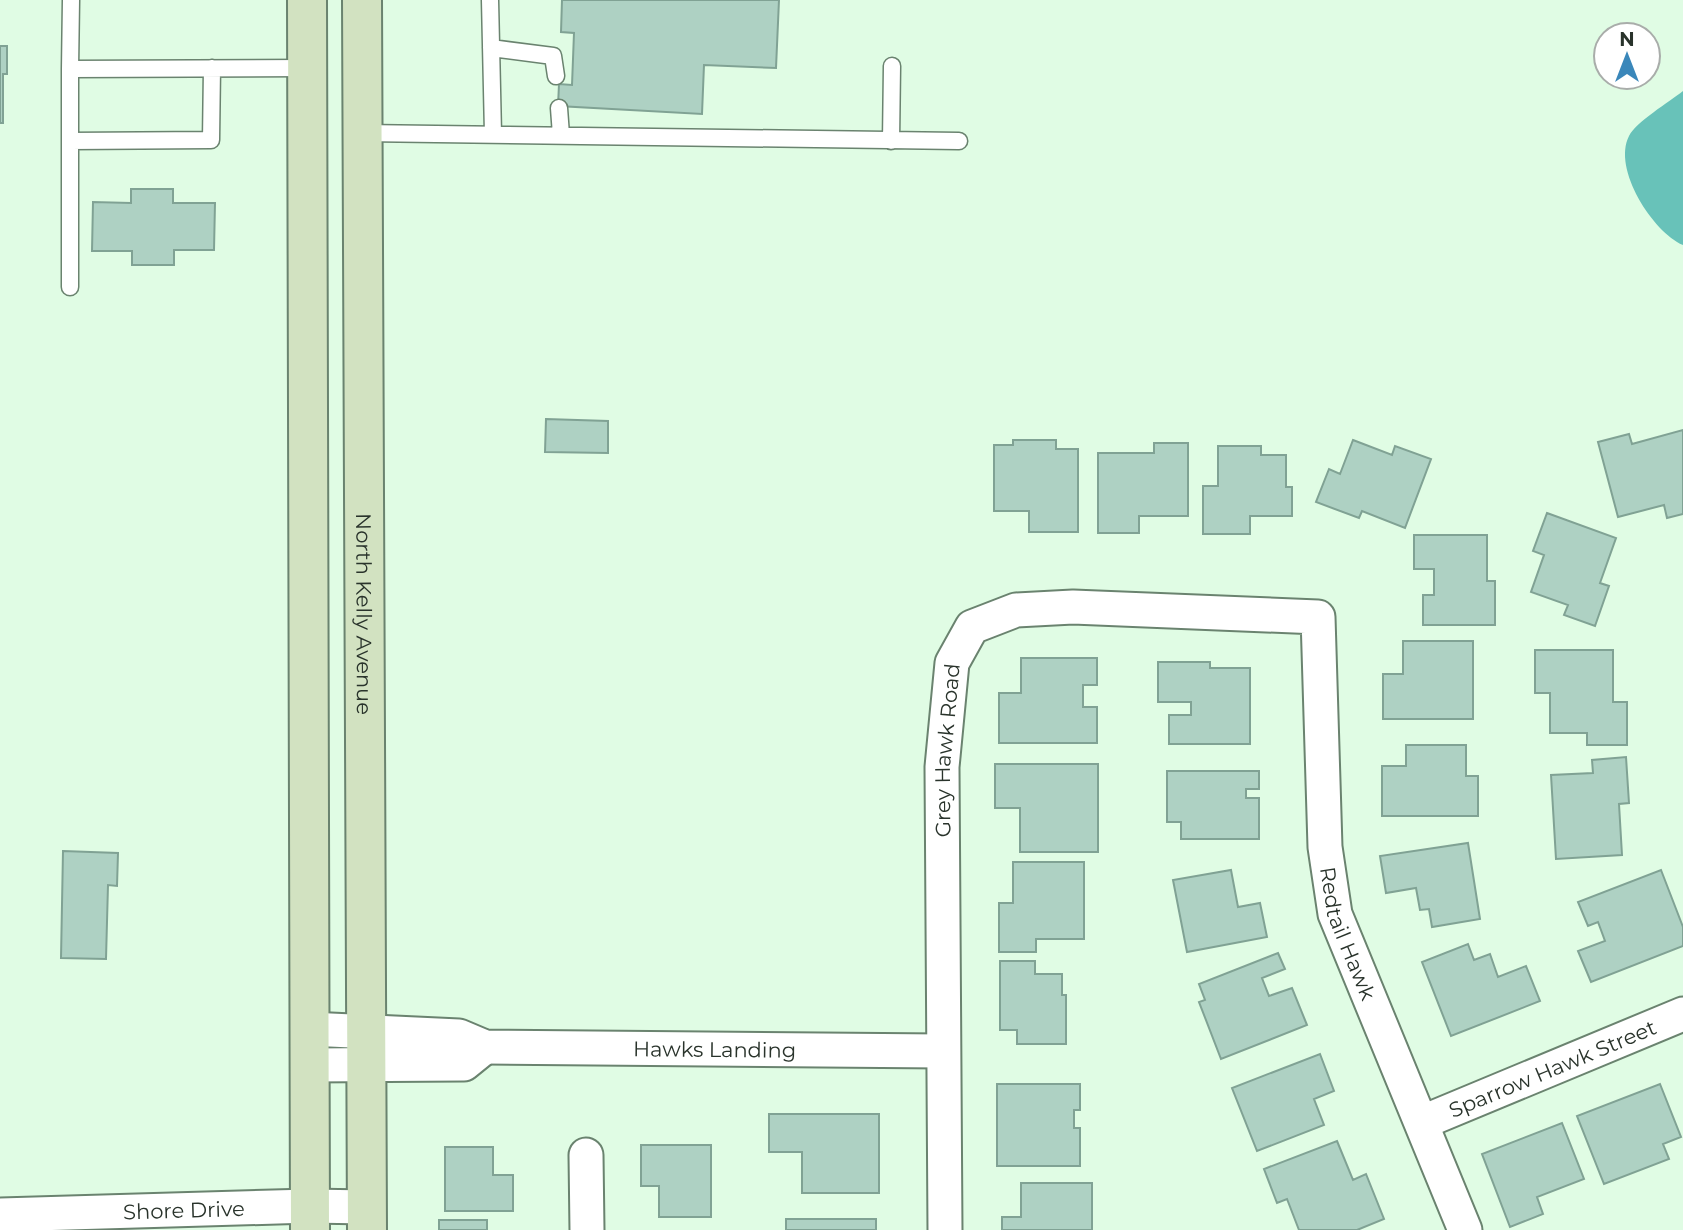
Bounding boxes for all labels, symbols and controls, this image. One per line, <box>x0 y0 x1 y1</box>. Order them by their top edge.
north arrow <box>1592 21 1662 91</box>
text: N <box>1619 28 1635 51</box>
street label: North Kelly Avenue <box>352 513 377 715</box>
street label: Grey Hawk Road <box>929 662 964 837</box>
street label: Redtail Hawk <box>1316 865 1382 1004</box>
street label: Sparrow Hawk Street <box>1445 1014 1660 1122</box>
street label: Hawks Landing <box>633 1036 796 1062</box>
street label: Shore Drive <box>123 1195 245 1224</box>

